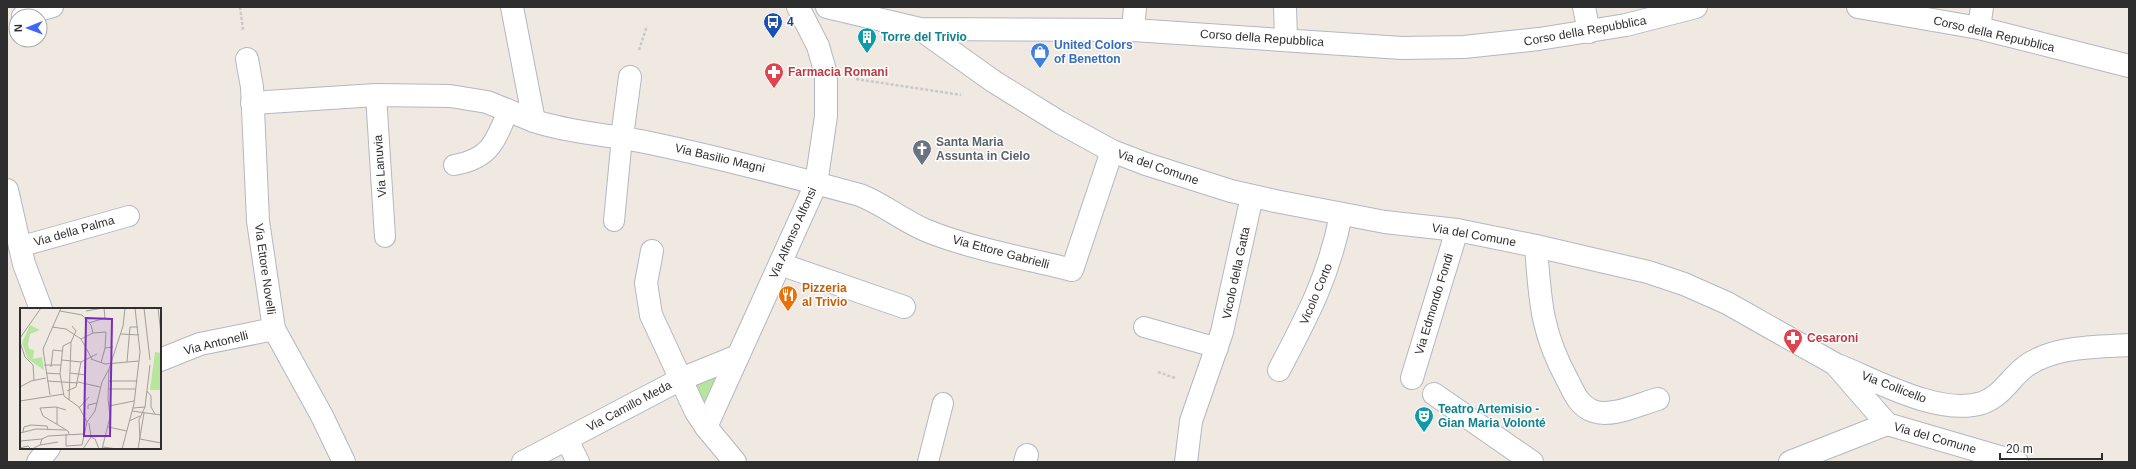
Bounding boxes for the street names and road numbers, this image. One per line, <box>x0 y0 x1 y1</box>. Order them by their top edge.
street label: Corso della Repubblica <box>1523 13 1648 49</box>
street label: Corso della Repubblica <box>1932 13 2056 55</box>
street label: Corso della Repubblica <box>1200 27 1325 49</box>
street label: Via Lanuvia <box>371 134 389 198</box>
street label: Via Basilio Magni <box>674 141 766 175</box>
street label: Via del Comune <box>1115 147 1201 188</box>
street label: Via Alfonso Alfonsi <box>767 185 819 281</box>
street label: Via della Palma <box>32 213 116 249</box>
street label: Via del Comune <box>1431 221 1517 249</box>
street label: Via Ettore Novelli <box>252 223 278 315</box>
street label: Vicolo della Gatta <box>1219 225 1253 320</box>
street label: Via Ettore Gabrielli <box>951 232 1051 272</box>
street label: Via Edmondo Fondi <box>1412 252 1456 356</box>
street label: Vicolo Corto <box>1297 261 1335 327</box>
street label: Via Antonelli <box>182 328 250 358</box>
street label: Via Collicello <box>1860 368 1929 406</box>
street label: Via Camillo Meda <box>584 378 674 434</box>
street label: Via del Comune <box>1892 420 1978 457</box>

